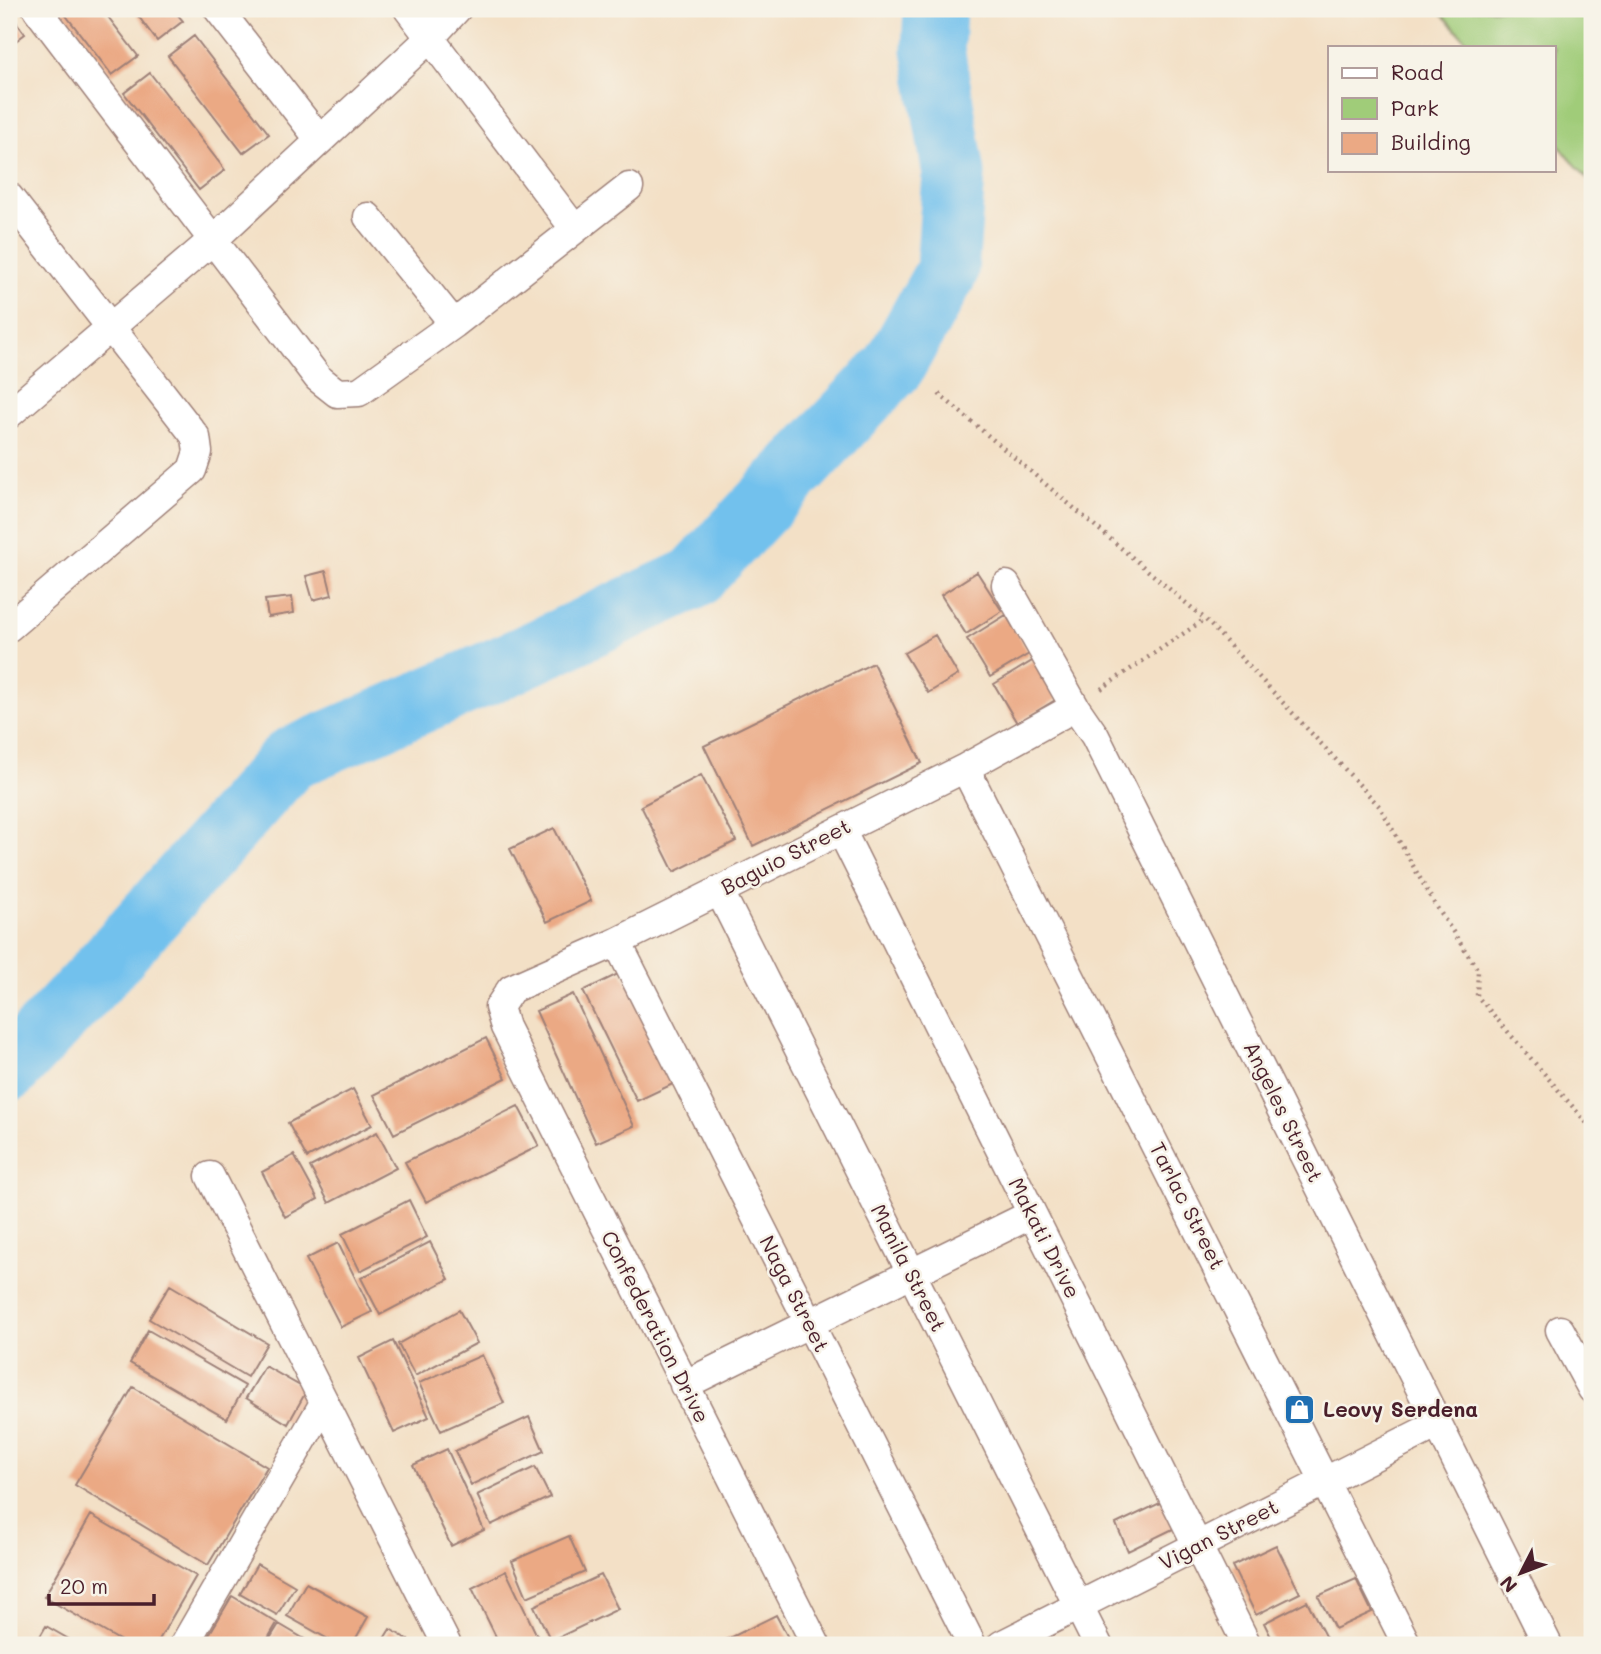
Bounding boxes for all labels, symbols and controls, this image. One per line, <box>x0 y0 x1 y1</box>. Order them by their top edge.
legend <box>1328 46 1556 172</box>
text: Road <box>1391 58 1443 85</box>
text: Park <box>1391 94 1439 121</box>
text: Building <box>1391 128 1471 155</box>
street label: Baguio Street <box>716 811 855 900</box>
street label: Angeles Street <box>1239 1036 1330 1186</box>
street label: Tarlac Street <box>1145 1137 1232 1274</box>
street label: Makati Drive <box>1003 1172 1087 1302</box>
street label: Manila Street <box>866 1199 953 1336</box>
street label: Confederation Drive <box>596 1226 717 1427</box>
street label: Naga Street <box>754 1230 836 1356</box>
shop icon: Leovy Serdena <box>1283 1393 1317 1427</box>
place label: Leovy Serdena <box>1323 1395 1478 1423</box>
street label: Vigan Street <box>1154 1492 1283 1575</box>
north arrow <box>1486 1538 1556 1608</box>
scale bar <box>49 1563 154 1607</box>
text: N <box>1494 1571 1522 1598</box>
text: 20 m <box>60 1572 108 1599</box>

